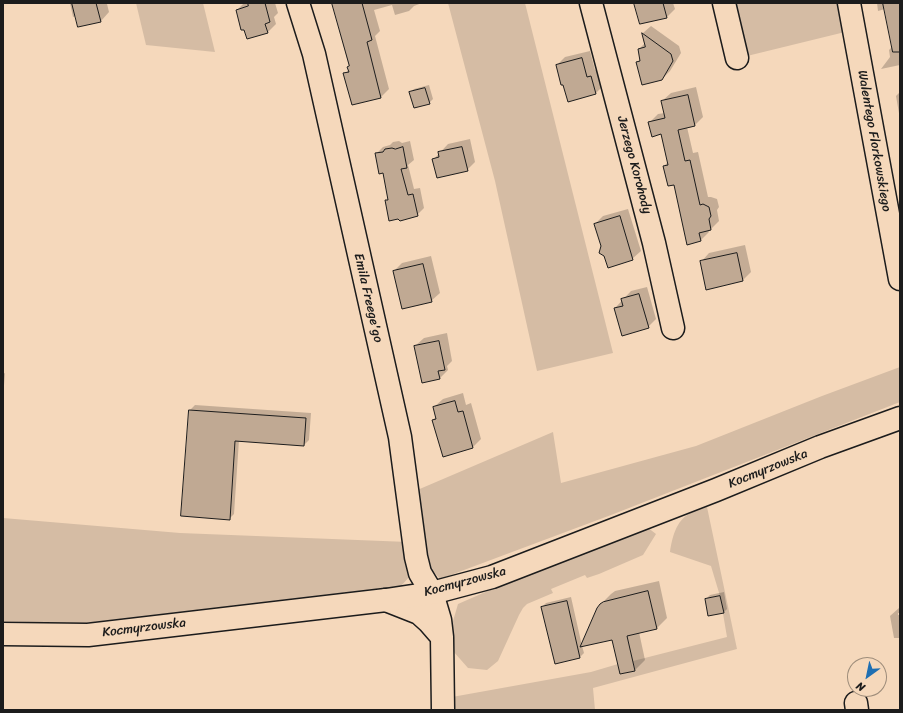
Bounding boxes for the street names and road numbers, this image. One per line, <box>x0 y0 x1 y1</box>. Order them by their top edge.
street label: Walentego Florkowskiego <box>854 69 894 213</box>
street label: Jerzego Korohody <box>613 114 655 216</box>
street label: Emila Freege'go <box>350 252 386 344</box>
street label: Kocmyrzowska <box>726 446 810 492</box>
street label: Kocmyrzowska <box>422 564 508 600</box>
street label: Kocmyrzowska <box>101 615 187 641</box>

